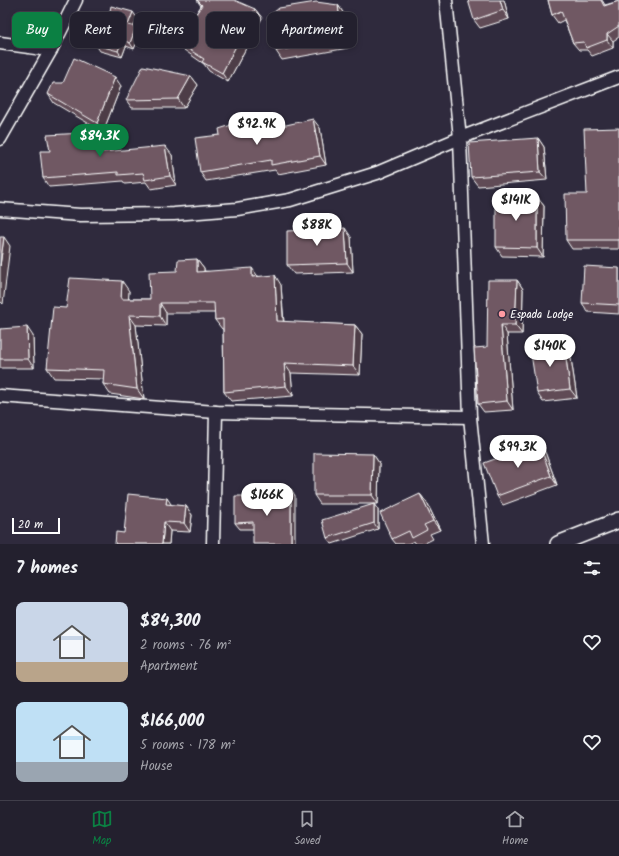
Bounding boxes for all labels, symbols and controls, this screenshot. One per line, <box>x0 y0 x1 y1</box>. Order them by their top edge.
chip: Buy <box>12 12 62 48</box>
chip: Rent <box>70 12 126 48</box>
chip: Filters <box>134 12 198 48</box>
chip: New <box>206 12 259 48</box>
chip: Apartment <box>267 12 357 48</box>
pin: $92.9K <box>224 112 290 146</box>
text: $92.9K <box>237 114 277 135</box>
pin: $84.3K <box>67 124 133 158</box>
text: $84.3K <box>80 126 120 147</box>
pin: $141K <box>488 188 544 222</box>
text: $141K <box>501 190 531 211</box>
pin: $88K <box>293 213 341 247</box>
text: $88K <box>302 215 332 236</box>
place label: Espada Lodge <box>510 306 573 324</box>
marker: Espada Lodge <box>497 309 507 319</box>
pin: $140K <box>522 334 578 368</box>
text: $140K <box>533 336 567 357</box>
pin: $99.3K <box>485 435 551 469</box>
text: $99.3K <box>499 437 537 458</box>
pin: $166K <box>239 483 295 517</box>
text: $166K <box>250 485 284 506</box>
scale bar <box>12 516 60 535</box>
text: 20 m <box>18 516 43 534</box>
text: 7 homes <box>16 555 78 582</box>
icon: filters <box>581 557 603 579</box>
text: $84,300 <box>140 608 201 635</box>
icon: home <box>48 618 96 666</box>
icon: heart <box>581 631 603 653</box>
text: 2 rooms · 76 m² <box>140 635 231 656</box>
text: Apartment <box>140 656 198 677</box>
text: $166,000 <box>140 708 204 735</box>
icon: home <box>48 718 96 766</box>
icon: heart <box>581 731 603 753</box>
text: 5 rooms · 178 m² <box>140 735 235 756</box>
text: House <box>140 756 172 777</box>
tab: Map <box>91 808 113 850</box>
tab: Saved <box>294 808 321 850</box>
tab: Home <box>502 808 528 850</box>

